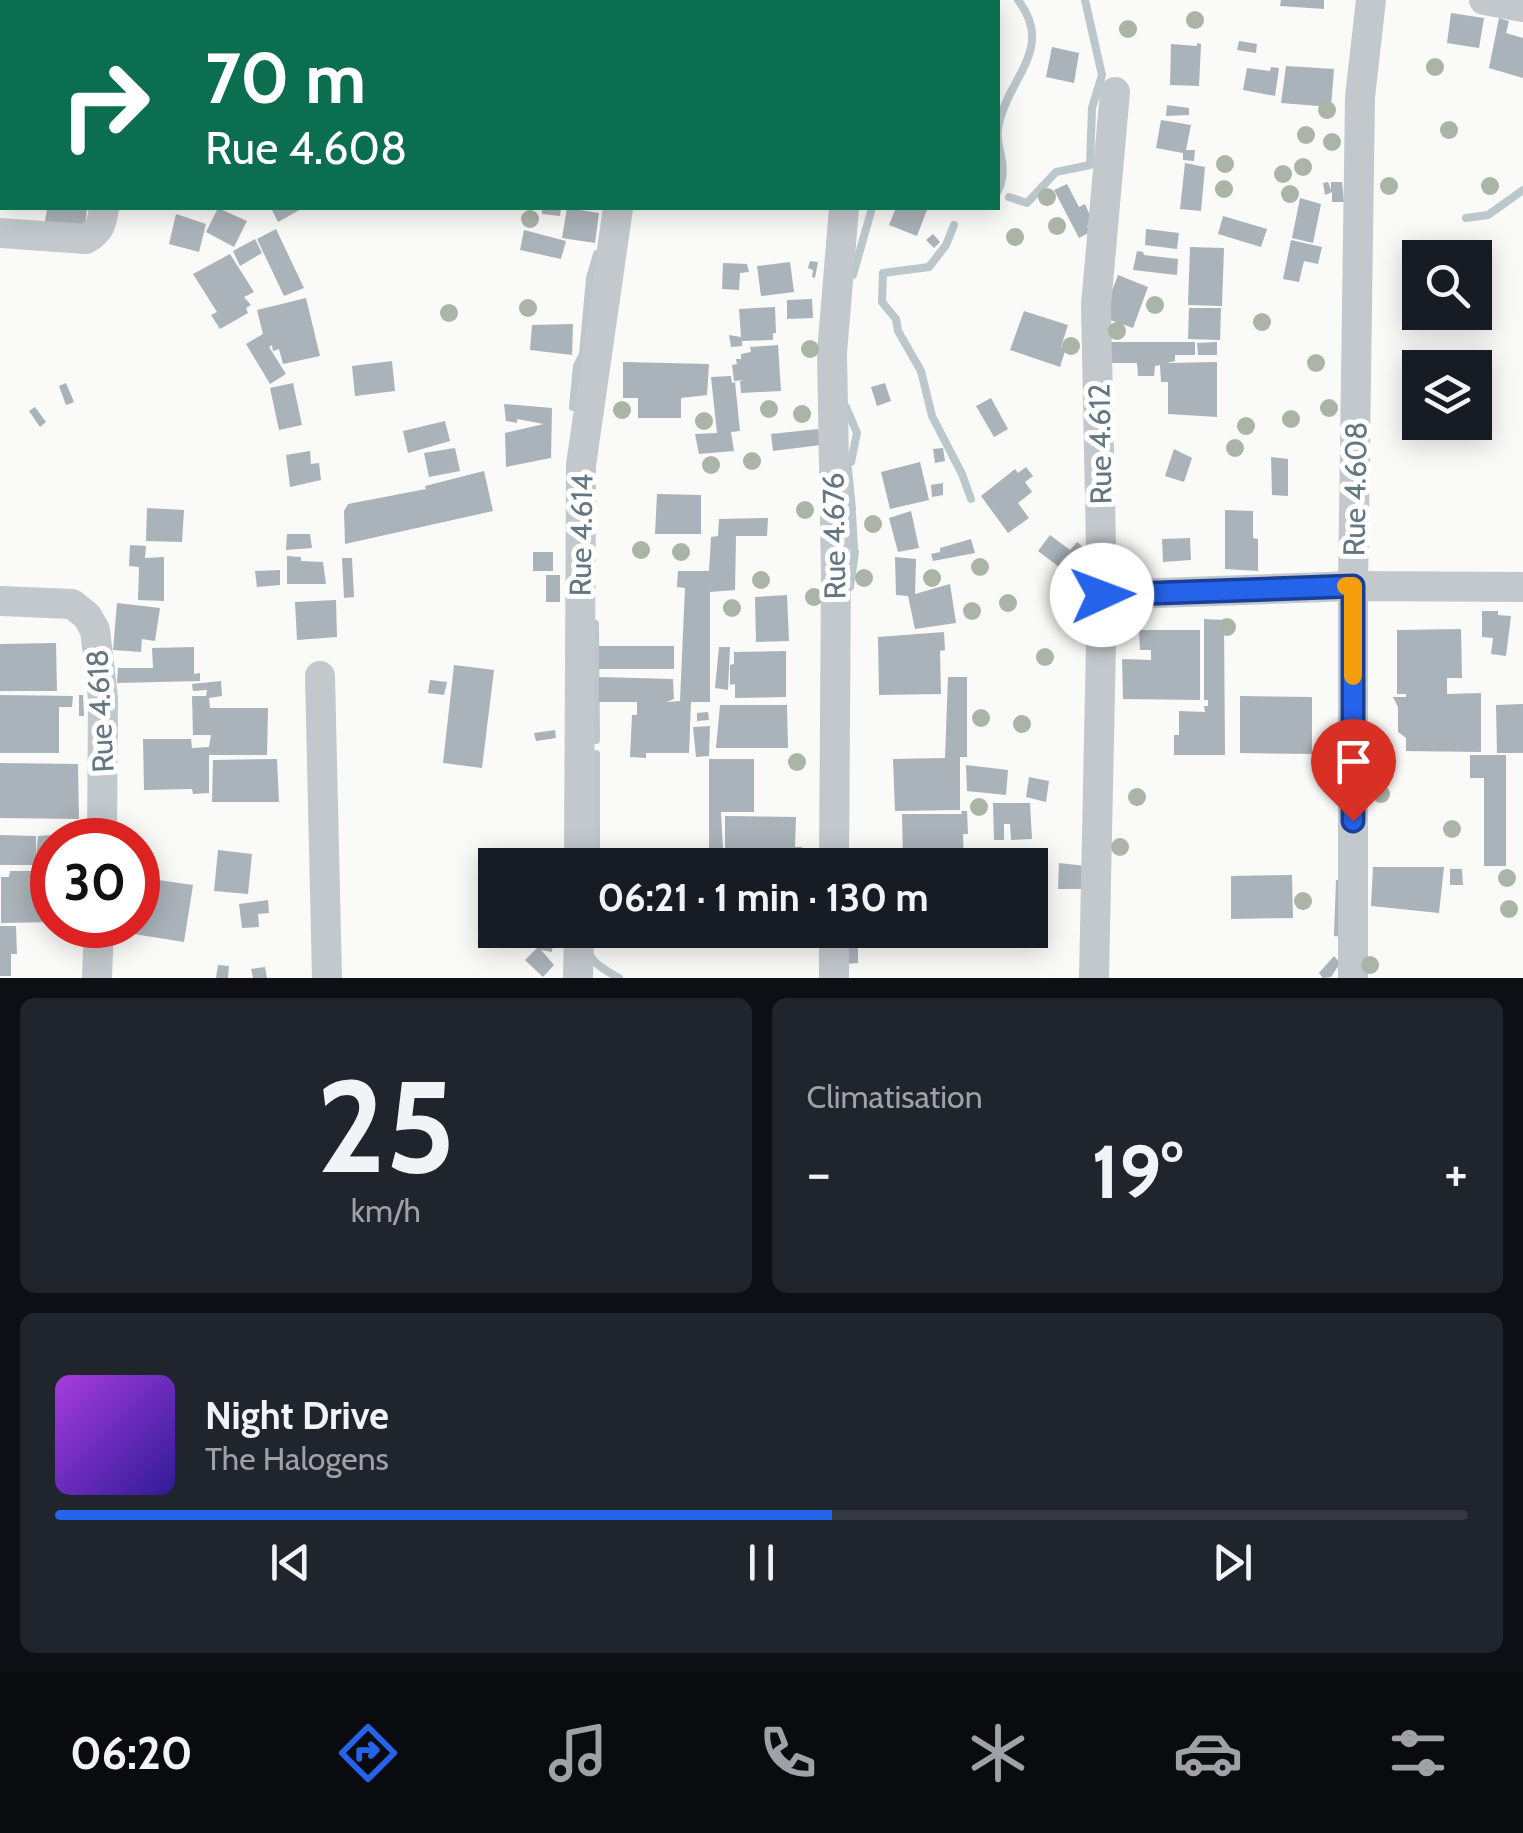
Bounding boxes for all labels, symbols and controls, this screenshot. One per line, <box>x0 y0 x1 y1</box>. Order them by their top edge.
text: 70 m <box>205 35 366 121</box>
icon: right <box>40 40 170 170</box>
text: Rue 4.608 <box>205 121 407 175</box>
map controls <box>1402 240 1492 440</box>
button: search <box>1402 240 1492 330</box>
button: layers <box>1402 350 1492 440</box>
street label: Rue 4.612 <box>1080 383 1120 505</box>
street label: Rue 4.608 <box>1335 421 1375 557</box>
street label: Rue 4.676 <box>814 472 854 600</box>
street label: Rue 4.614 <box>561 473 601 597</box>
position arrow <box>1050 543 1154 647</box>
street label: Rue 4.618 <box>78 648 122 774</box>
pin <box>1311 719 1396 822</box>
icon: arrive <box>1326 734 1381 789</box>
speed limit sign: 30 <box>30 818 160 948</box>
text: 06:21 · 1 min · 130 m <box>597 874 929 921</box>
text: 25 <box>316 1047 455 1205</box>
text: Climatisation <box>807 1077 983 1116</box>
text: 19° <box>1092 1126 1183 1217</box>
text: − <box>807 1139 831 1206</box>
text: + <box>1444 1139 1468 1206</box>
text: km/h <box>351 1191 421 1230</box>
text: Night Drive <box>205 1392 389 1439</box>
text: The Halogens <box>205 1439 389 1478</box>
icon: previous <box>263 1535 318 1590</box>
icon: pause <box>734 1535 789 1590</box>
icon: next <box>1205 1535 1260 1590</box>
icon: directions <box>333 1718 403 1788</box>
icon: music <box>543 1718 613 1788</box>
icon: phone <box>753 1718 823 1788</box>
icon: climate <box>963 1718 1033 1788</box>
icon: car <box>1173 1718 1243 1788</box>
icon: filters <box>1383 1718 1453 1788</box>
text: 06:20 <box>70 1726 193 1780</box>

